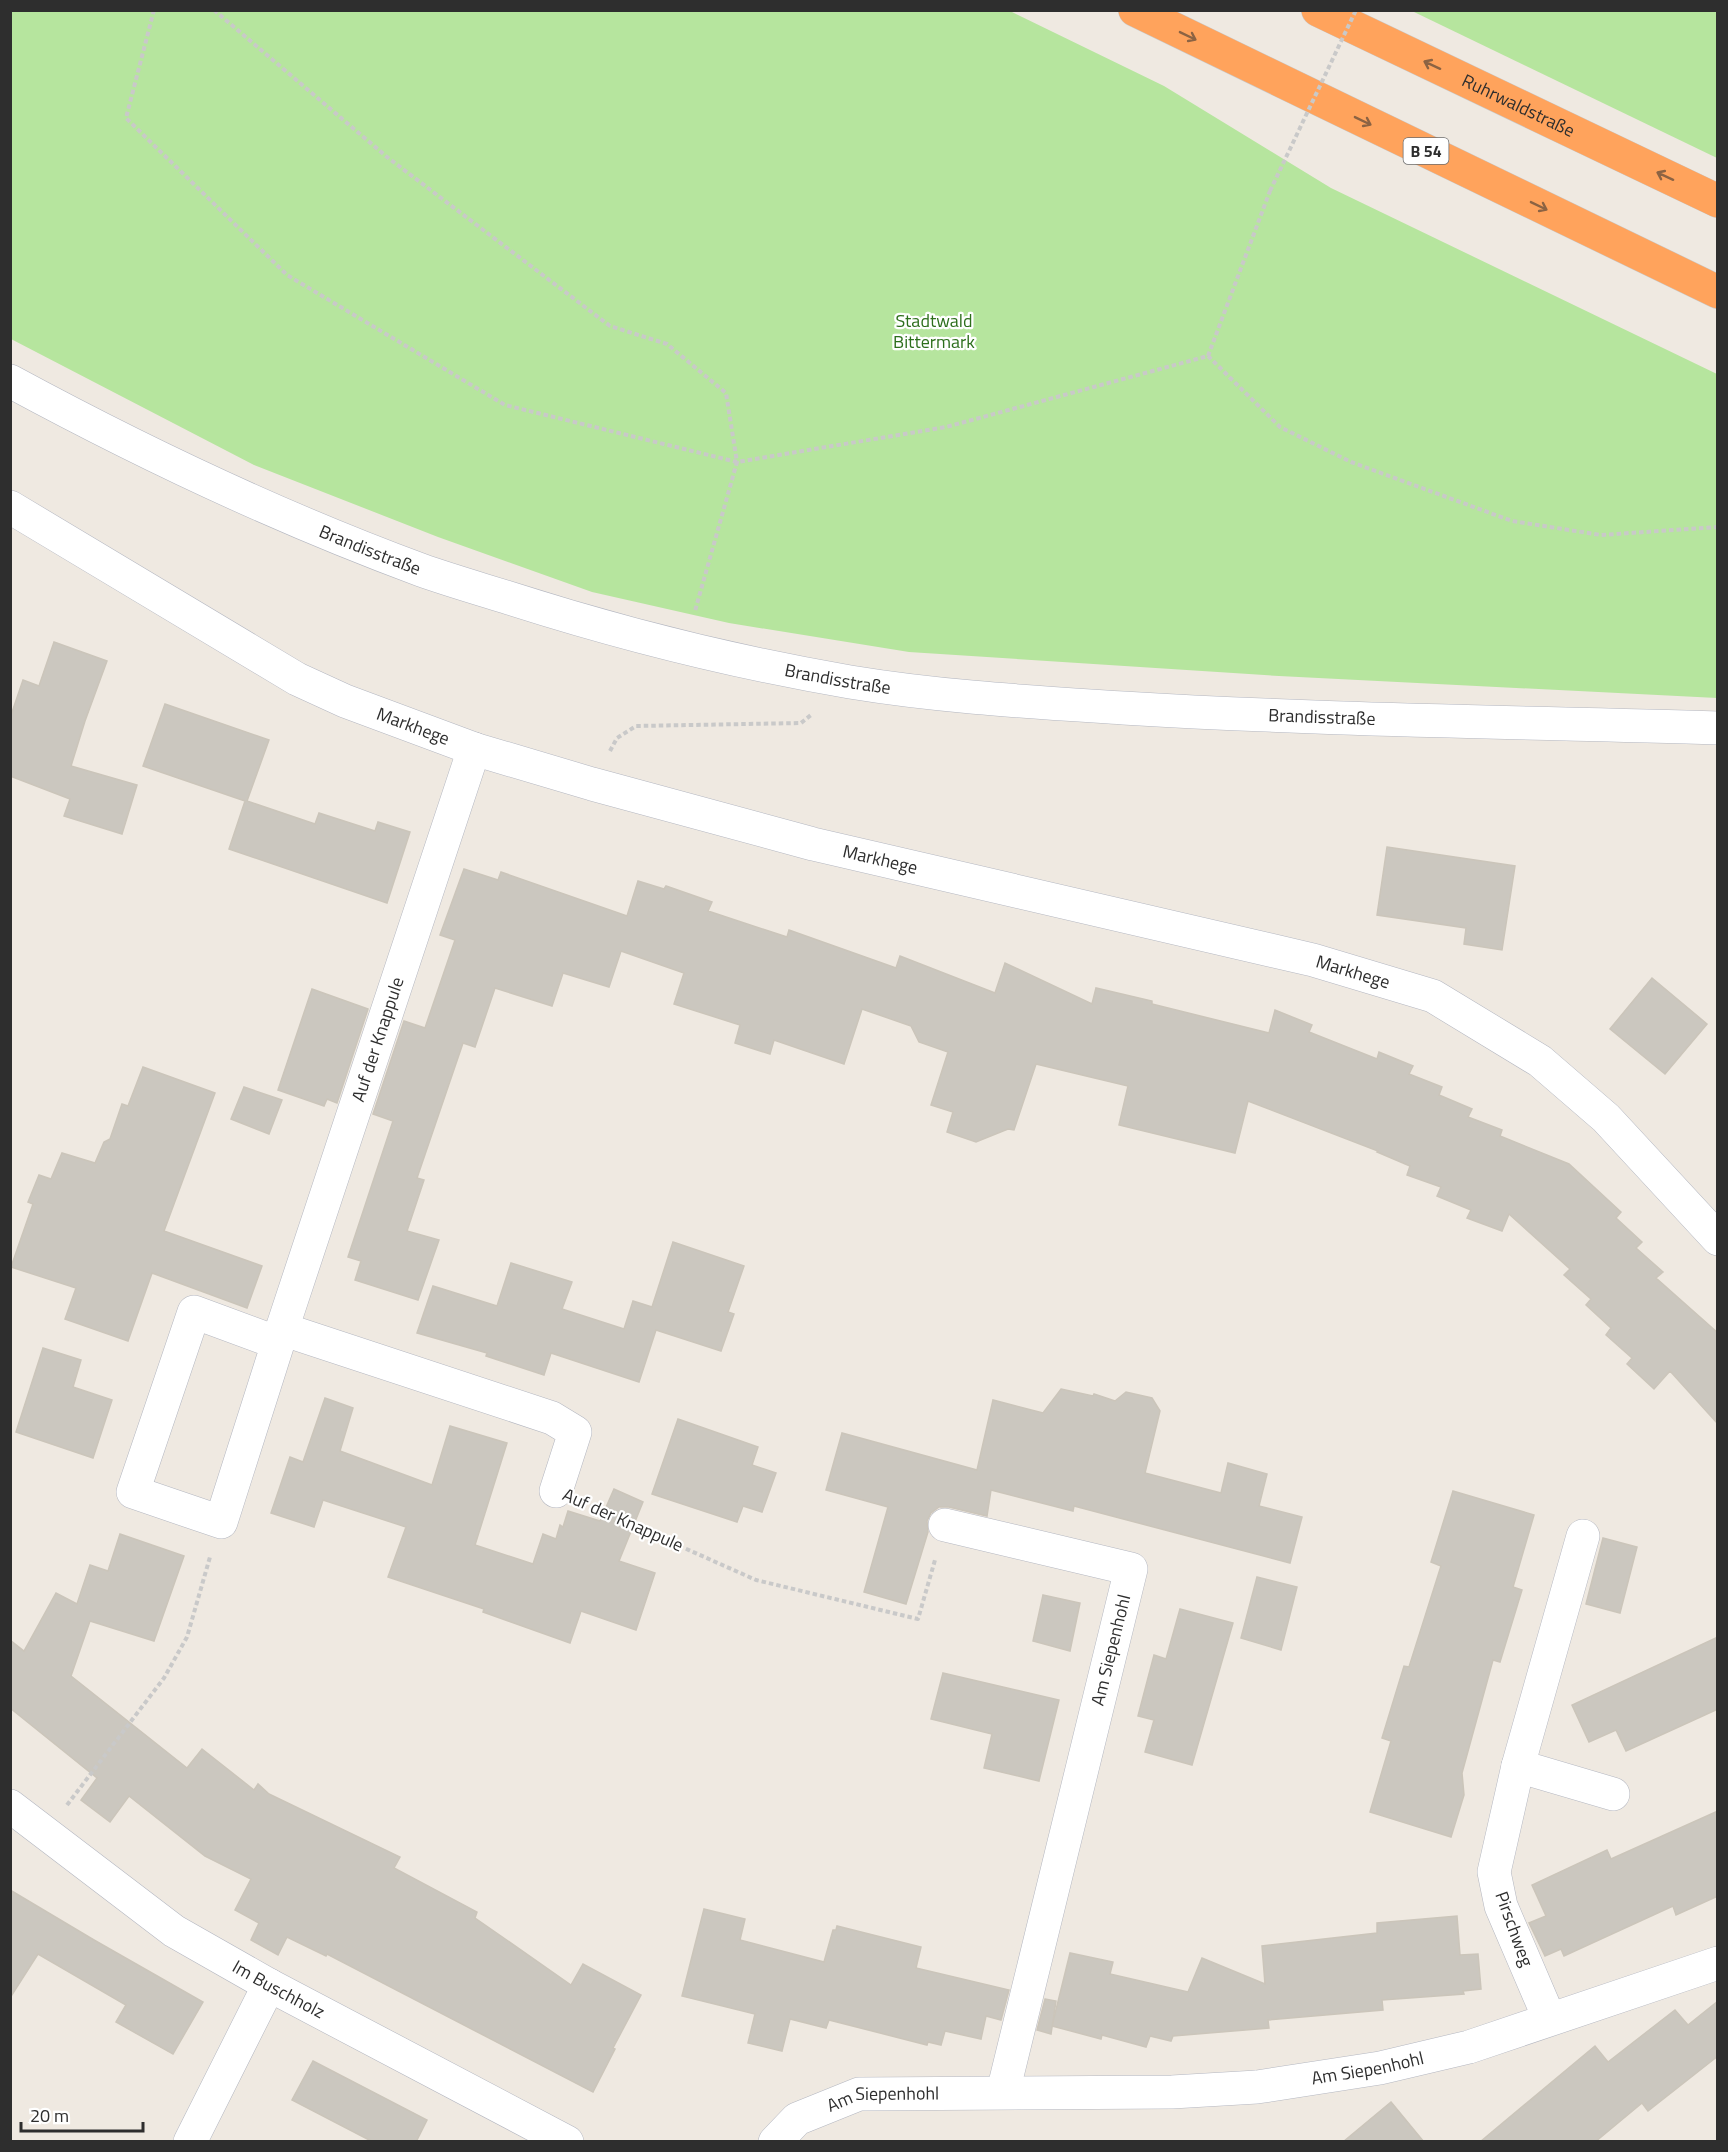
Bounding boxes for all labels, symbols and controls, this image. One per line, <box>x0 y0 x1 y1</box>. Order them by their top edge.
one-way arrow <box>1178 31 1196 42</box>
one-way arrow <box>1423 58 1441 70</box>
street label: Ruhrwaldstraße <box>1458 67 1580 144</box>
one-way arrow <box>1354 115 1372 127</box>
road number: B 54 <box>1404 138 1448 164</box>
one-way arrow <box>1656 169 1674 181</box>
one-way arrow <box>1529 200 1547 212</box>
park label: Stadtwald Bittermark <box>893 307 975 355</box>
street label: Brandisstraße <box>315 517 425 582</box>
street label: Brandisstraße <box>782 656 893 701</box>
street label: Markhege <box>373 700 454 752</box>
street label: Brandisstraße <box>1268 701 1376 732</box>
street label: Markhege <box>840 837 920 881</box>
street label: Markhege <box>1313 948 1393 995</box>
street label: Auf der Knappule <box>344 973 411 1105</box>
street label: Auf der Knappule <box>558 1481 688 1558</box>
street label: Am Siepenhohl <box>1084 1591 1137 1708</box>
street label: Pirschweg <box>1488 1887 1541 1970</box>
street label: Im Buschholz <box>228 1953 330 2025</box>
street label: Am Siepenhohl <box>1309 2044 1426 2091</box>
street label: Am Siepenhohl <box>823 2079 939 2119</box>
scale bar <box>21 2095 142 2133</box>
text: 20 m <box>30 2102 69 2129</box>

